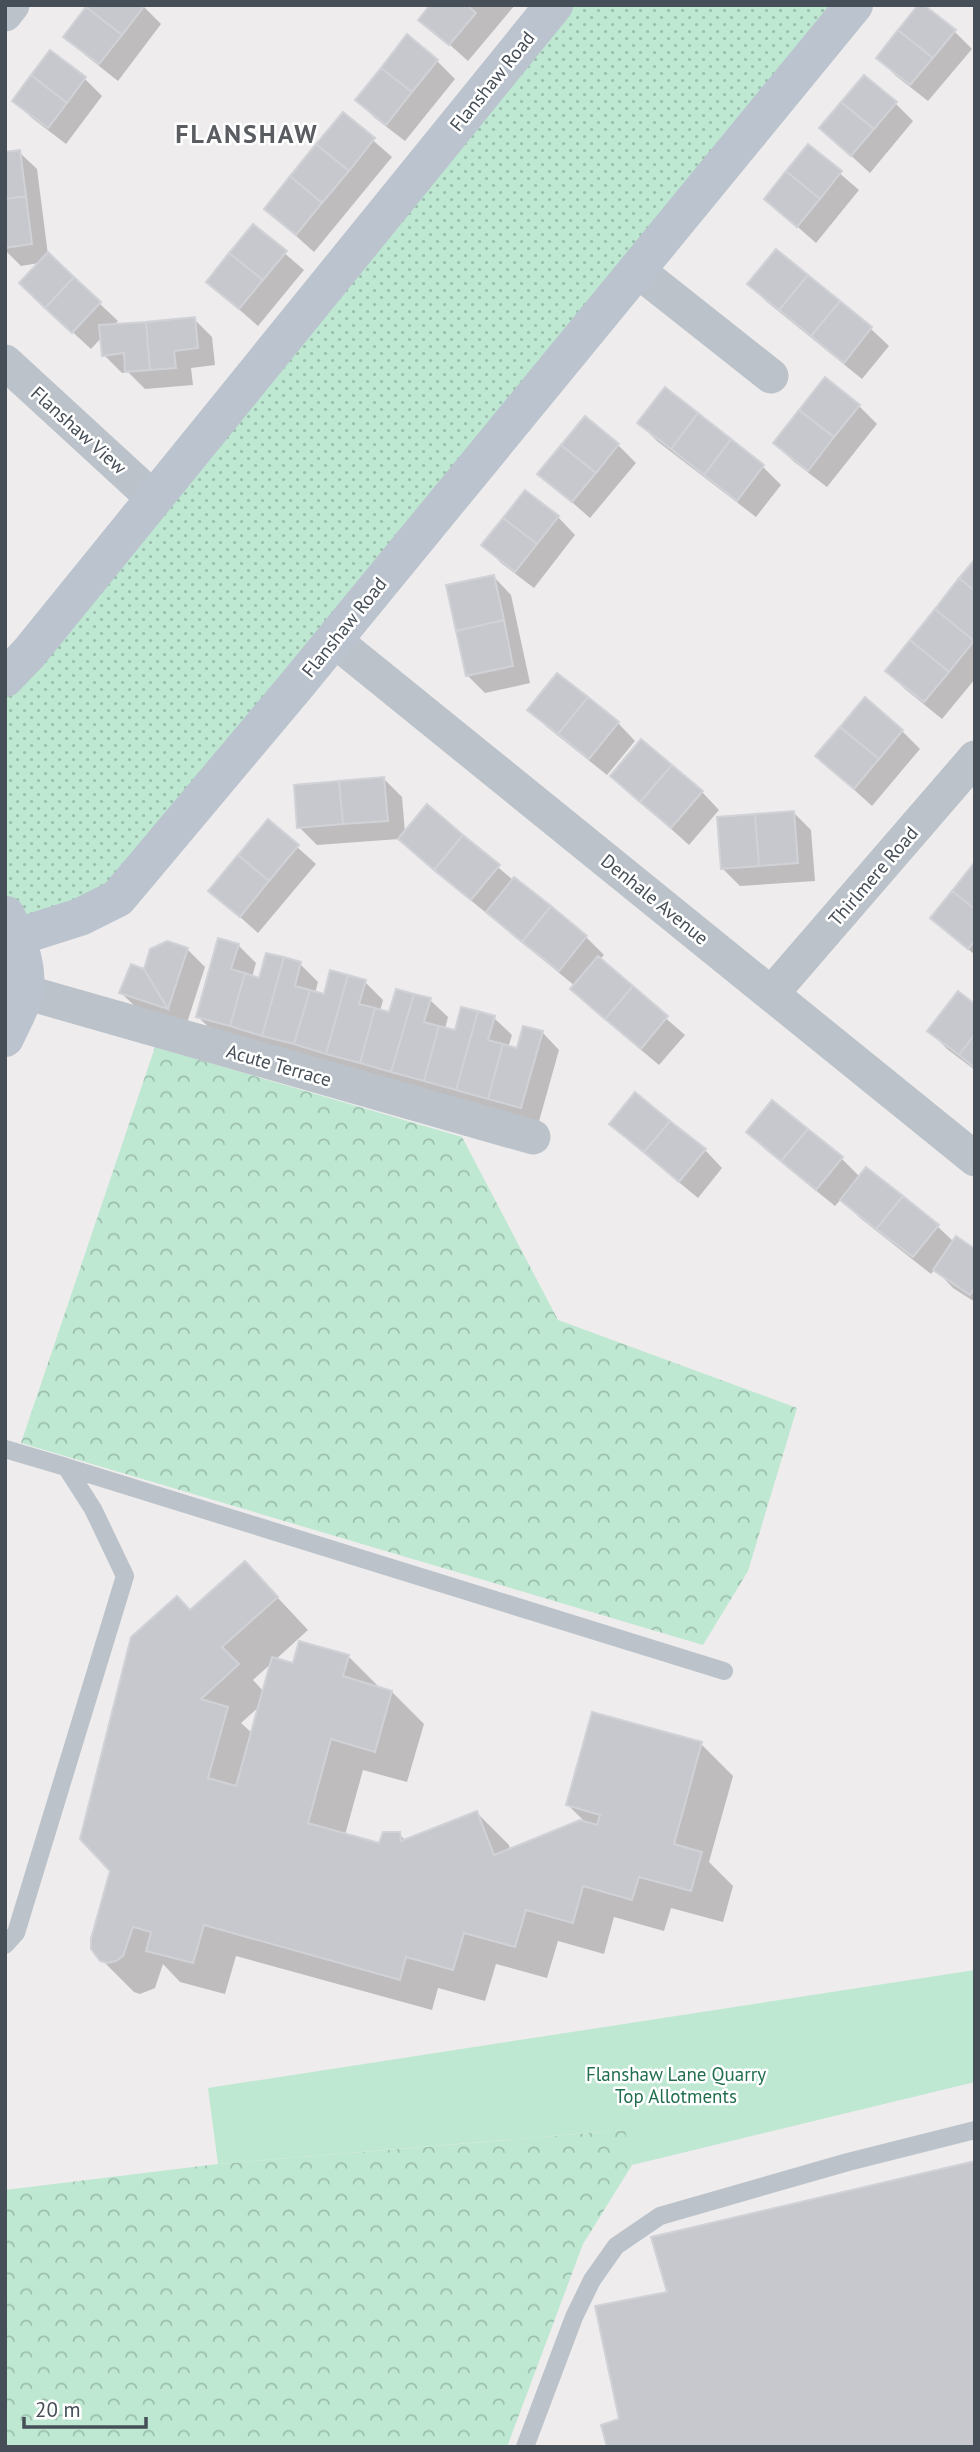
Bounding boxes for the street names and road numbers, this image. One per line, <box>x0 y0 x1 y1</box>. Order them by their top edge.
street label: Flanshaw Road <box>444 26 540 136</box>
street label: Flanshaw View <box>26 381 132 479</box>
street label: Flanshaw Road <box>296 572 392 682</box>
street label: Thirlmere Road <box>823 821 923 931</box>
street label: Denhale Avenue <box>596 848 714 950</box>
street label: Acute Terrace <box>224 1039 334 1091</box>

